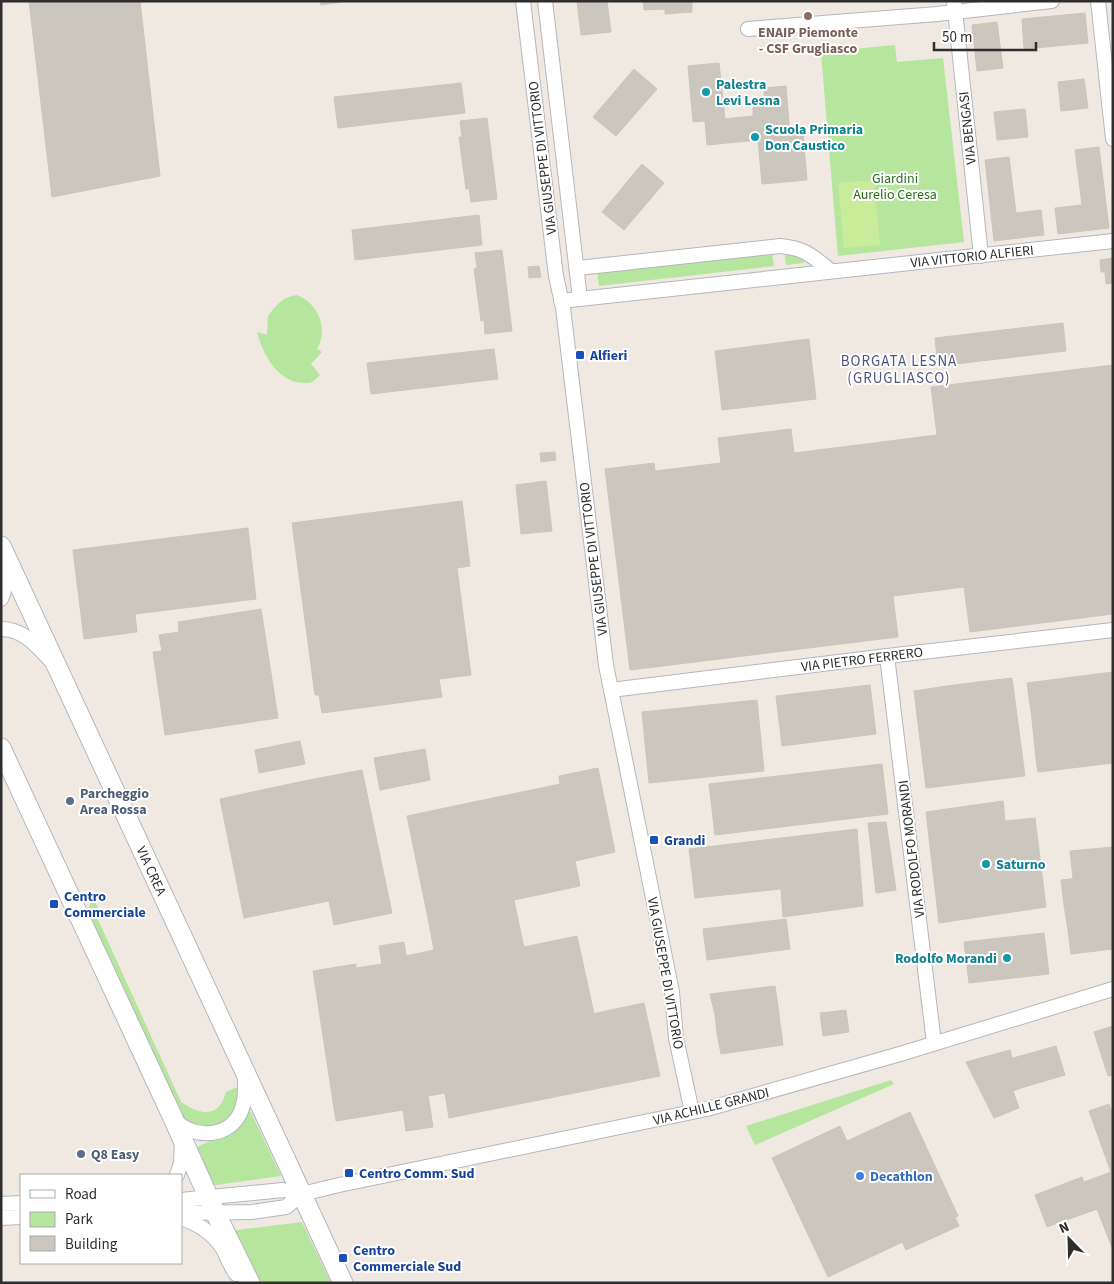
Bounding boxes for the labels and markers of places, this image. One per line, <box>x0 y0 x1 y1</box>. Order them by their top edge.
marker: ENAIP Piemonte - CSF Grugliasco <box>802 10 814 22</box>
place label: ENAIP Piemonte - CSF Grugliasco <box>758 23 858 59</box>
place label: Palestra Levi Lesna <box>716 75 780 111</box>
marker: Palestra Levi Lesna <box>700 86 712 98</box>
place label: Scuola Primaria Don Caustico <box>765 120 863 156</box>
marker: Scuola Primaria Don Caustico <box>749 131 761 143</box>
place label: Alfieri <box>589 346 627 366</box>
marker: Alfieri <box>574 349 586 361</box>
place label: Parcheggio Area Rossa <box>79 784 149 820</box>
marker: Parcheggio Area Rossa <box>64 795 76 807</box>
place label: Grandi <box>664 831 706 851</box>
marker: Grandi <box>648 834 660 846</box>
place label: Saturno <box>996 855 1046 875</box>
marker: Saturno <box>980 858 992 870</box>
place label: Centro Commerciale <box>64 887 146 923</box>
marker: Centro Commerciale <box>48 898 60 910</box>
place label: Rodolfo Morandi <box>895 949 997 969</box>
marker: Rodolfo Morandi <box>1001 952 1013 964</box>
place label: Q8 Easy <box>91 1145 140 1165</box>
marker: Q8 Easy <box>75 1148 87 1160</box>
place label: Centro Comm. Sud <box>359 1164 474 1184</box>
marker: Centro Comm. Sud <box>343 1167 355 1179</box>
place label: Decathlon <box>870 1167 933 1187</box>
marker: Decathlon <box>854 1170 866 1182</box>
place label: Centro Commerciale Sud <box>353 1241 461 1277</box>
marker: Centro Commerciale Sud <box>337 1252 349 1264</box>

